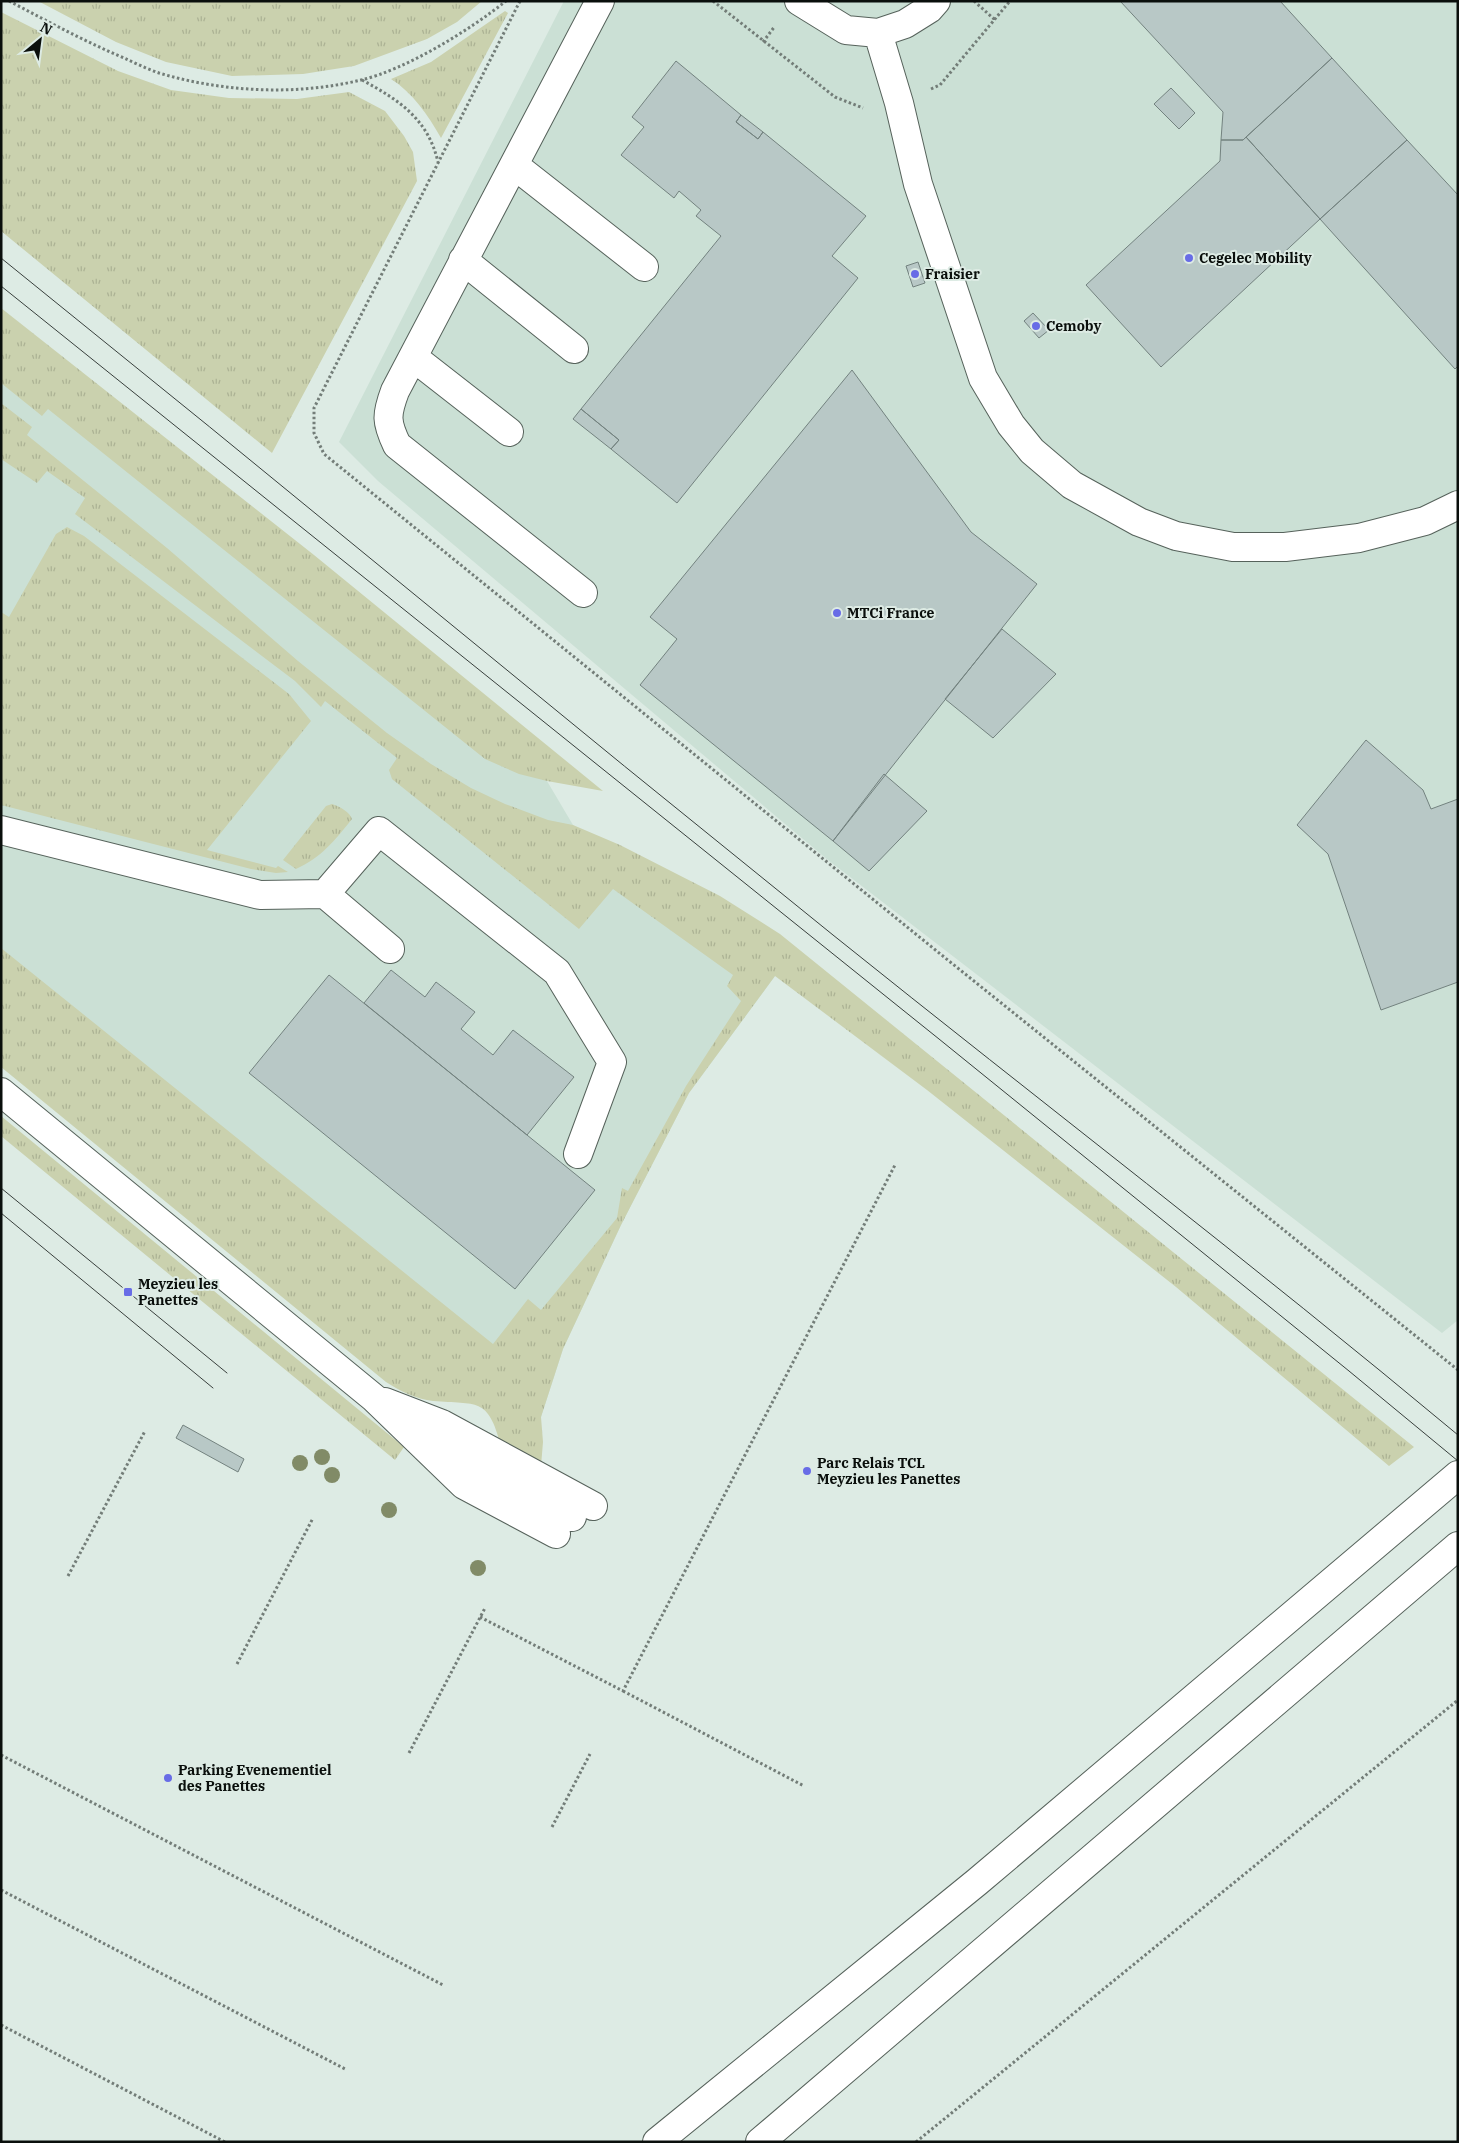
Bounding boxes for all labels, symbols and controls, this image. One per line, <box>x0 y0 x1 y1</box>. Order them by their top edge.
north arrow <box>15 15 65 65</box>
text: N <box>37 18 56 39</box>
place label: Cegelec Mobility <box>1199 249 1312 267</box>
marker: Cegelec Mobility <box>1183 252 1195 264</box>
place label: Fraisier <box>925 265 980 283</box>
marker: Fraisier <box>909 268 921 280</box>
place label: Cemoby <box>1046 317 1101 335</box>
marker: Cemoby <box>1030 320 1042 332</box>
place label: MTCi France <box>847 604 935 622</box>
marker: MTCi France <box>831 607 843 619</box>
place label: Meyzieu les Panettes <box>138 1275 218 1309</box>
marker: Meyzieu les Panettes <box>122 1286 134 1298</box>
place label: Parc Relais TCL Meyzieu les Panettes <box>817 1454 960 1488</box>
marker: Parc Relais TCL Meyzieu les Panettes <box>801 1465 813 1477</box>
place label: Parking Evenementiel des Panettes <box>178 1761 332 1795</box>
marker: Parking Evenementiel des Panettes <box>162 1772 174 1784</box>

